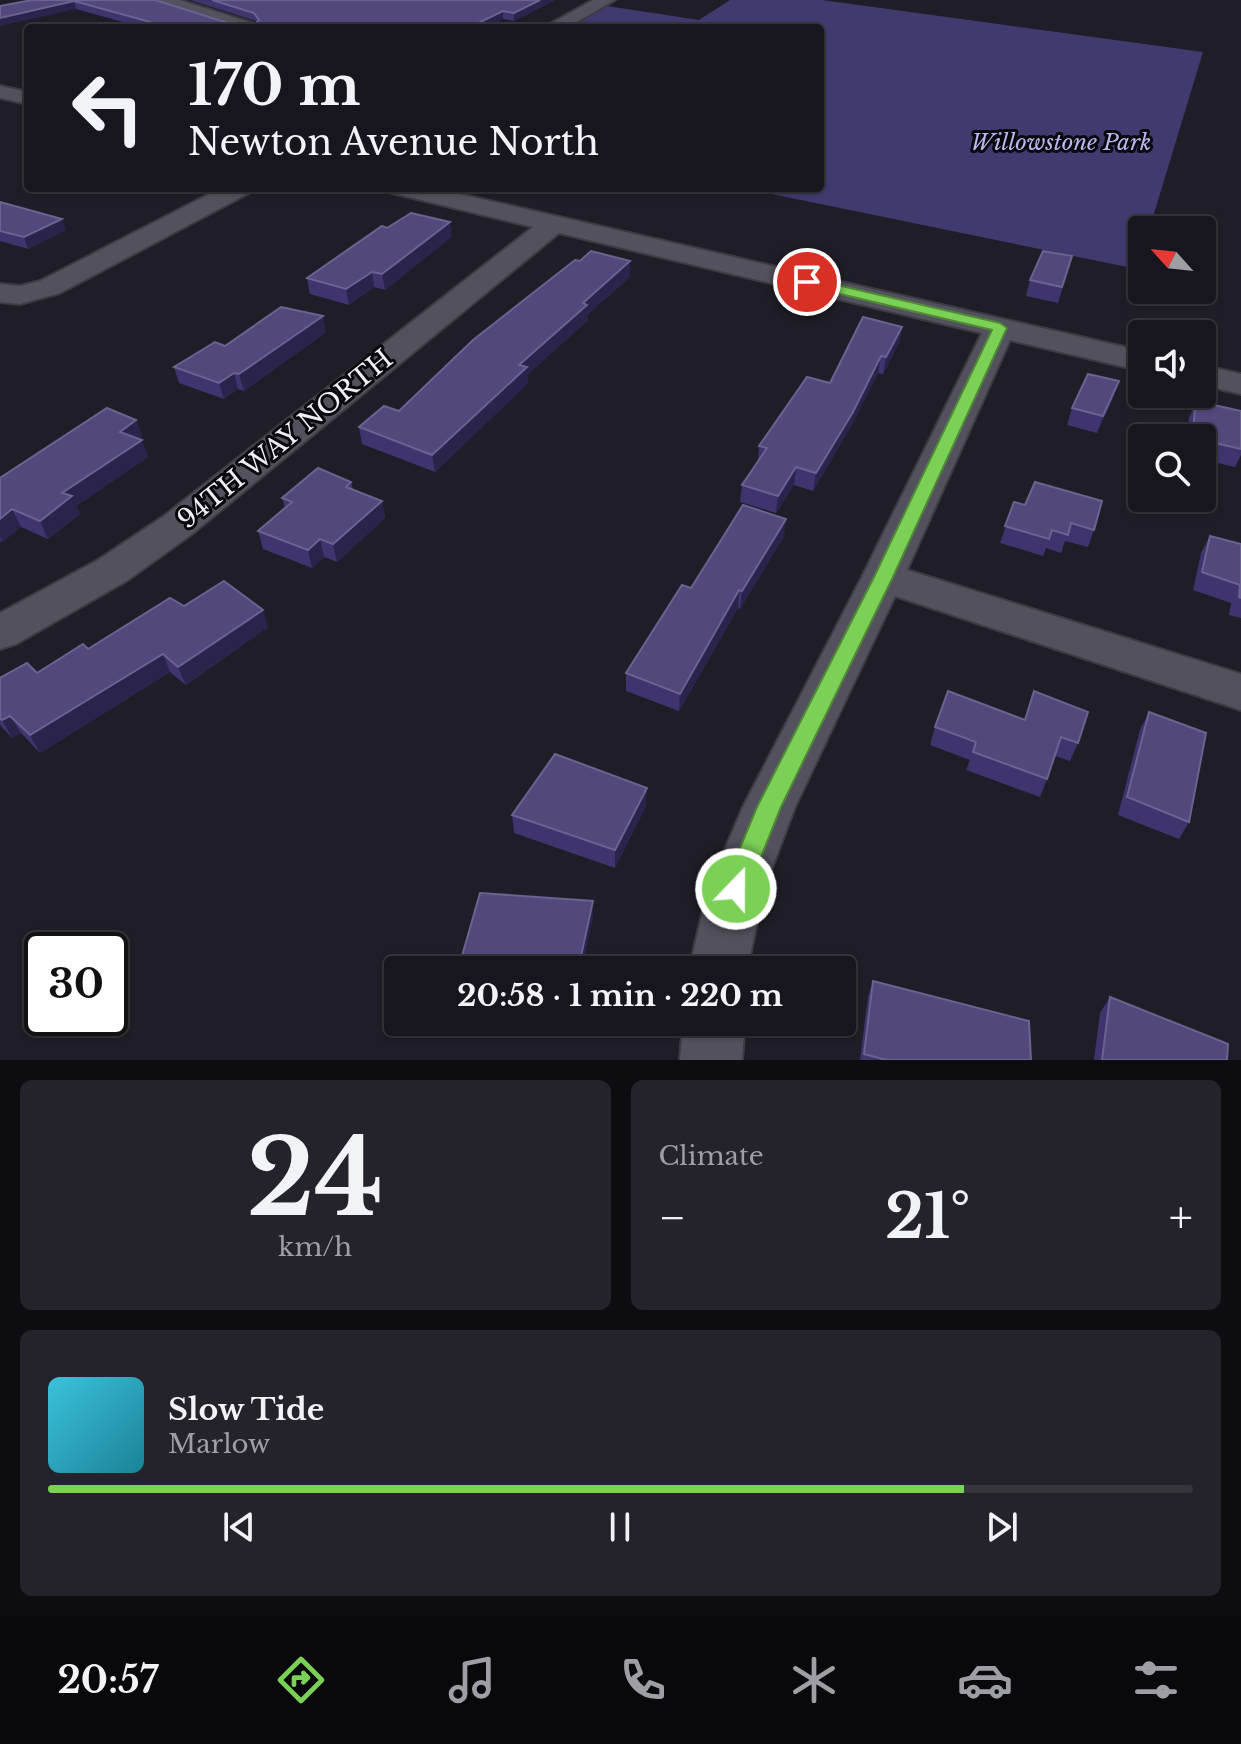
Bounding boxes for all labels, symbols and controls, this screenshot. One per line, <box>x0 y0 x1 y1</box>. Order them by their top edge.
text: 170 m <box>188 51 360 120</box>
icon: left <box>56 56 160 160</box>
text: Newton Avenue North <box>188 120 599 165</box>
park label: Willowstone Park <box>971 129 1151 156</box>
north arrow <box>1128 216 1216 304</box>
map controls <box>1128 216 1216 512</box>
pin <box>773 248 841 316</box>
icon: arrive <box>785 260 829 304</box>
button: sound <box>1128 320 1216 408</box>
street label: 94TH WAY NORTH <box>171 342 399 536</box>
button: search <box>1128 424 1216 512</box>
position arrow <box>694 847 778 931</box>
speed limit sign: 30 <box>24 932 128 1036</box>
text: 20:58 · 1 min · 220 m <box>457 977 783 1014</box>
text: 24 <box>247 1114 384 1243</box>
text: Climate <box>659 1140 764 1172</box>
text: 21° <box>885 1180 970 1254</box>
text: − <box>659 1190 686 1245</box>
text: + <box>1169 1190 1193 1245</box>
text: km/h <box>278 1231 352 1263</box>
text: Slow Tide <box>168 1391 324 1428</box>
text: Marlow <box>168 1428 270 1460</box>
icon: previous <box>217 1505 261 1549</box>
icon: pause <box>598 1505 642 1549</box>
icon: next <box>980 1505 1024 1549</box>
icon: directions <box>273 1652 329 1708</box>
icon: music <box>444 1652 500 1708</box>
icon: phone <box>615 1652 671 1708</box>
icon: climate <box>786 1652 842 1708</box>
icon: car <box>957 1652 1013 1708</box>
icon: filters <box>1128 1652 1184 1708</box>
text: 20:57 <box>57 1658 158 1703</box>

